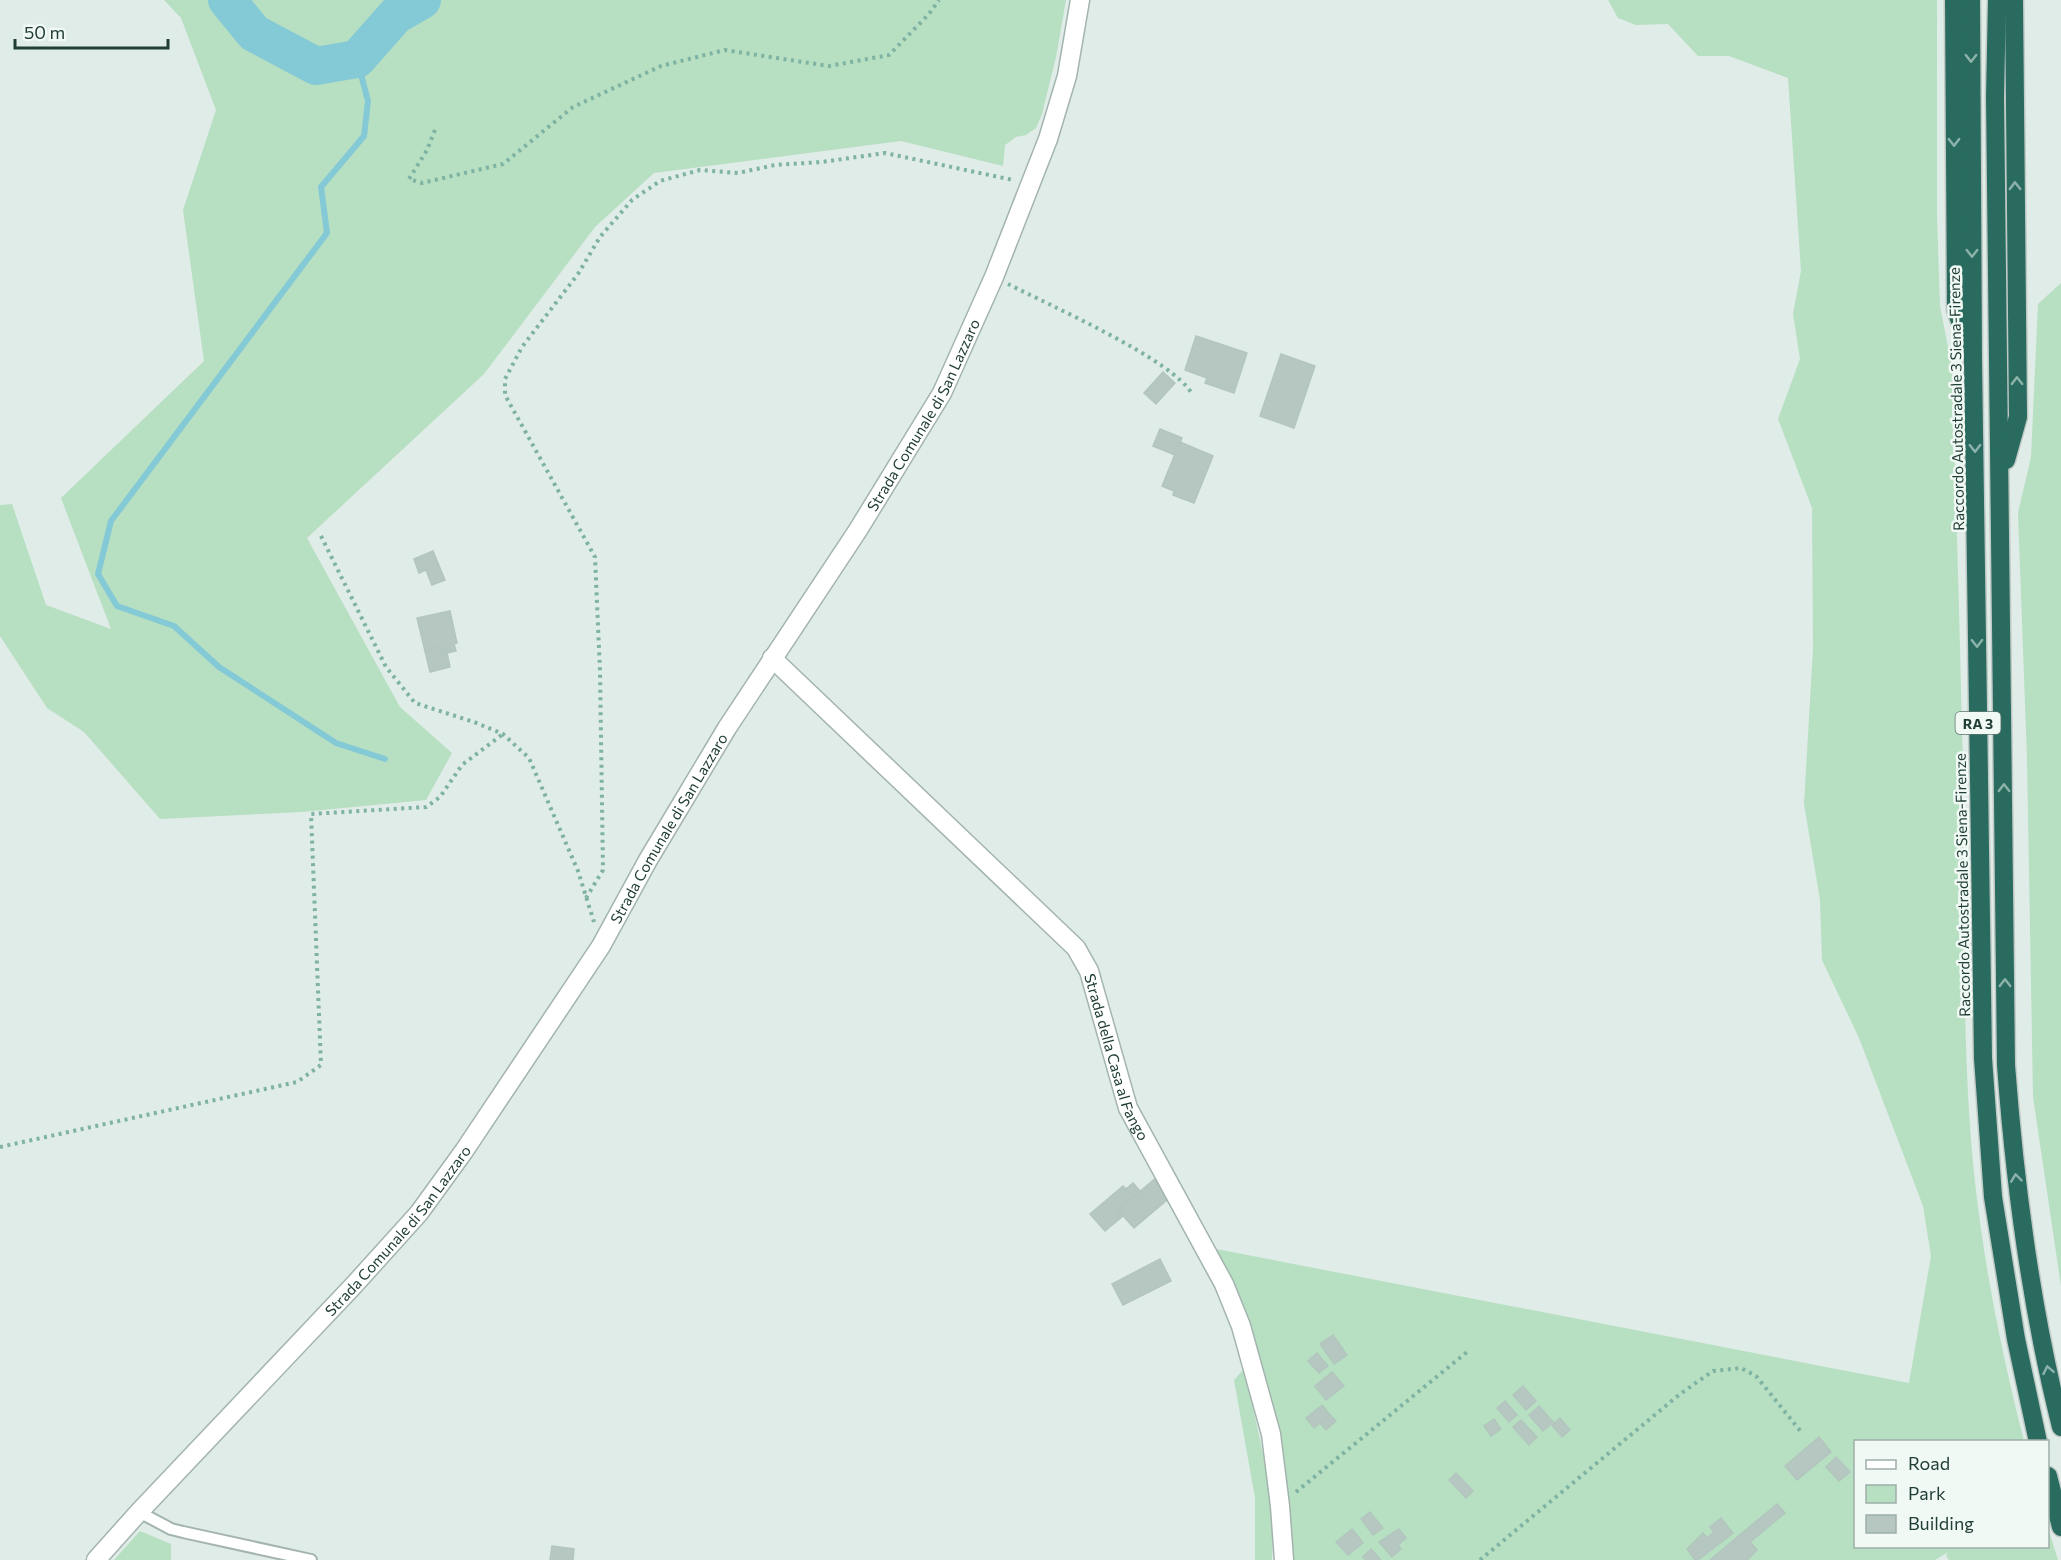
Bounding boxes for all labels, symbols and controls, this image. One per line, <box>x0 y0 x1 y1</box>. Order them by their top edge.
scale bar <box>15 12 168 50</box>
text: 50 m <box>24 21 65 43</box>
one-way arrow <box>1965 54 1977 63</box>
one-way arrow <box>1948 138 1960 147</box>
one-way arrow <box>2009 182 2021 191</box>
one-way arrow <box>1966 249 1978 258</box>
street label: Raccordo Autostradale 3 Siena-Firenze <box>1945 267 1967 531</box>
street label: Strada Comunale di San Lazzaro <box>863 316 983 514</box>
one-way arrow <box>2011 376 2024 385</box>
one-way arrow <box>1968 444 1981 453</box>
one-way arrow <box>1970 639 1983 648</box>
road number: RA 3 <box>1956 712 2000 734</box>
street label: Strada Comunale di San Lazzaro <box>606 730 731 927</box>
street label: Raccordo Autostradale 3 Siena-Firenze <box>1951 753 1973 1017</box>
one-way arrow <box>1998 784 2010 793</box>
street label: Strada della Casa al Fango <box>1081 971 1153 1143</box>
one-way arrow <box>1999 979 2011 988</box>
street label: Strada Comunale di San Lazzaro <box>321 1142 474 1319</box>
one-way arrow <box>2010 1173 2023 1183</box>
one-way arrow <box>2042 1366 2055 1376</box>
legend <box>1854 1440 2049 1548</box>
text: Road <box>1908 1452 1950 1474</box>
text: Park <box>1908 1482 1946 1504</box>
text: Building <box>1908 1512 1974 1534</box>

